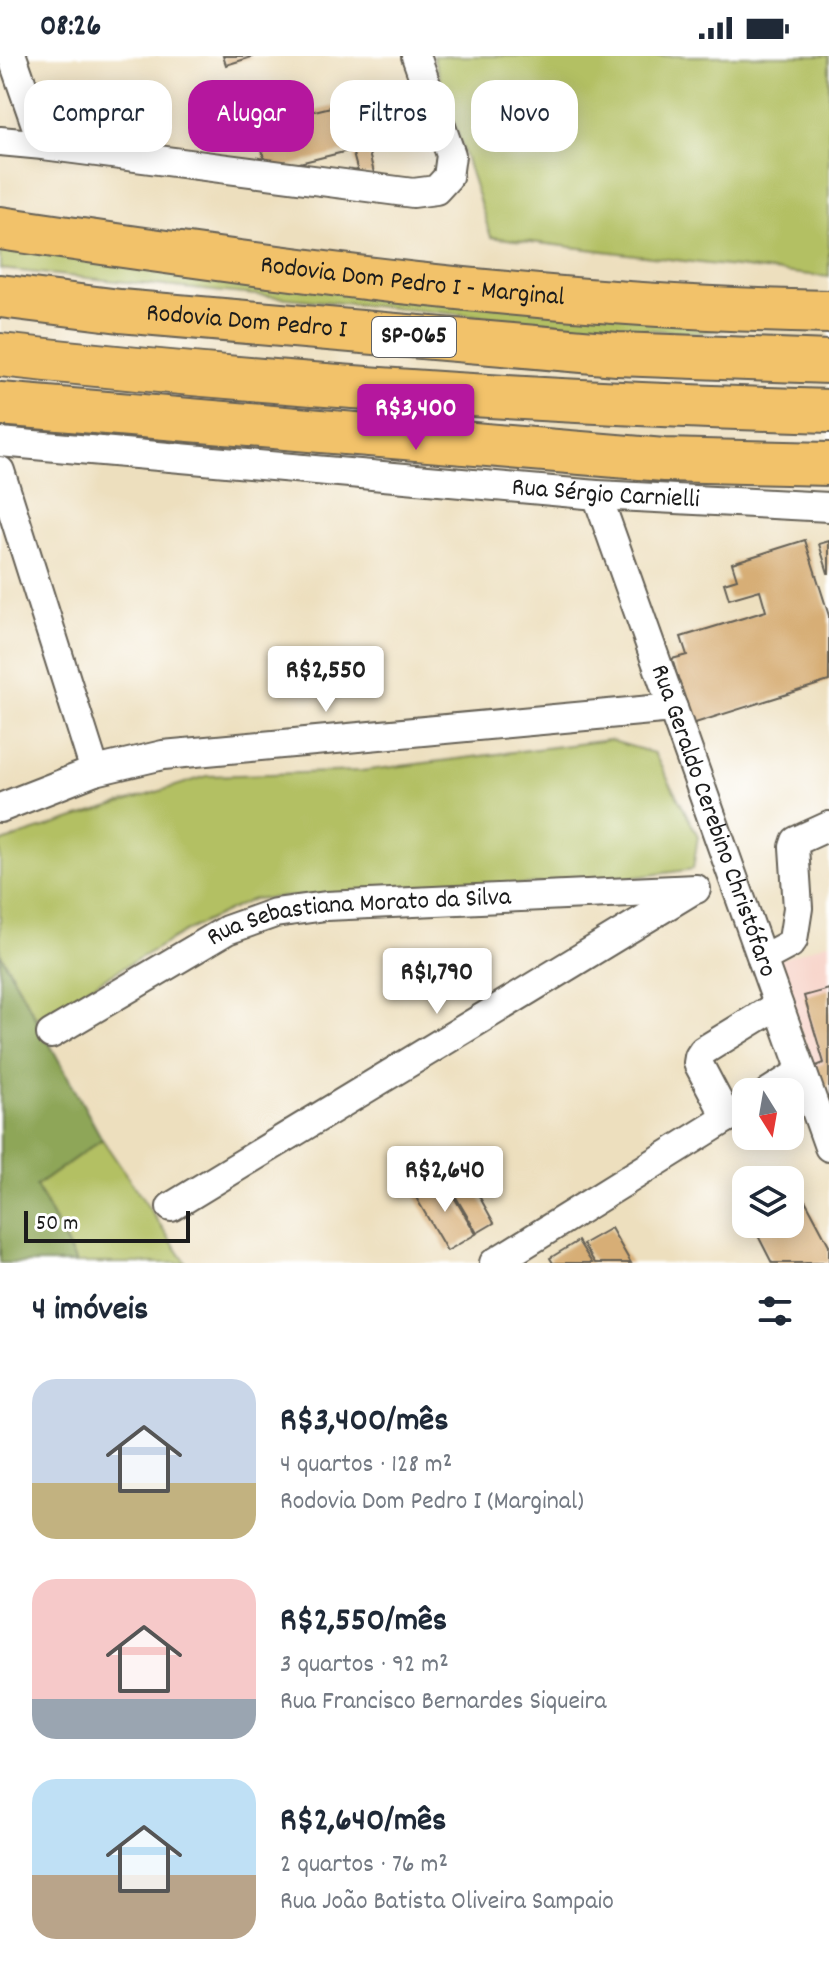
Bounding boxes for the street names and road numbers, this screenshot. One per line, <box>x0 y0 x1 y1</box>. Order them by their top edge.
street label: Rodovia Dom Pedro I - Marginal <box>258 247 566 317</box>
street label: Rodovia Dom Pedro I <box>145 295 349 349</box>
road number: SP-065 <box>372 317 456 357</box>
street label: Rua Sérgio Carnielli <box>510 469 701 519</box>
street label: Rua Geraldo Cerebino Christófaro <box>640 660 786 982</box>
street label: Rua Sebastiana Morato da Silva <box>200 879 513 956</box>

